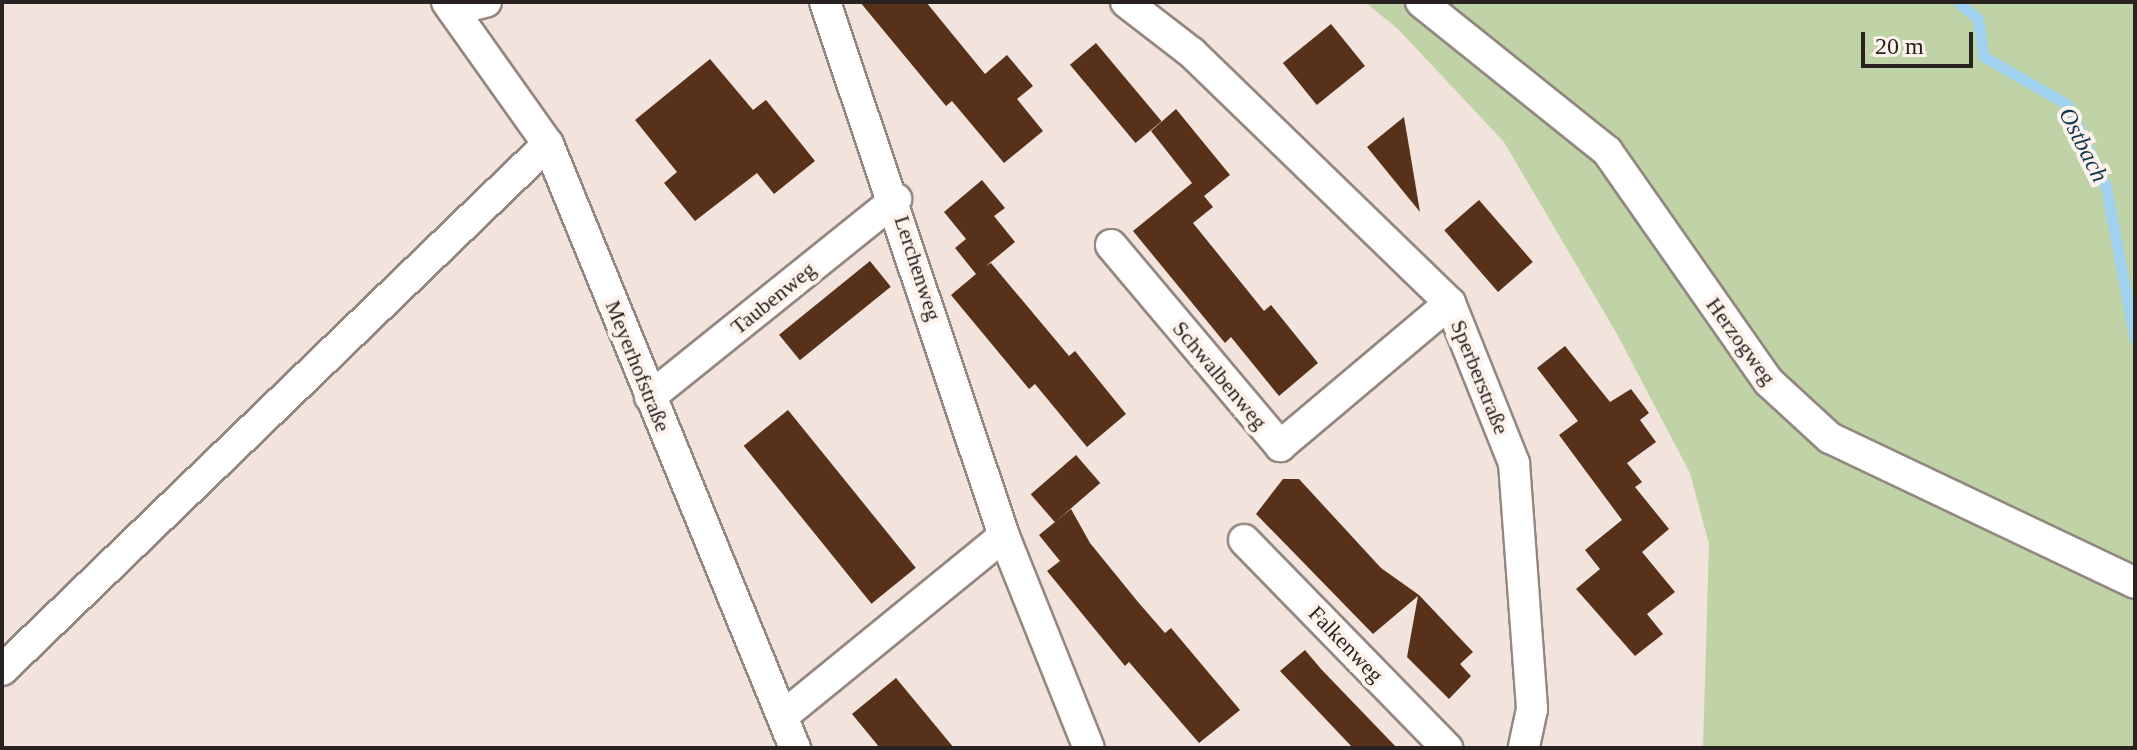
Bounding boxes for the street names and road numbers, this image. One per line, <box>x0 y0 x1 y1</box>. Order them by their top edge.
street label: Lerchenweg <box>889 212 947 324</box>
street label: Taubenweg <box>725 256 821 340</box>
street label: Herzogweg <box>1701 292 1781 390</box>
street label: Meyerhofstraße <box>600 296 676 436</box>
street label: Schwalbenweg <box>1167 316 1273 434</box>
street label: Sperberstraße <box>1445 316 1515 438</box>
street label: Falkenweg <box>1303 600 1389 688</box>

